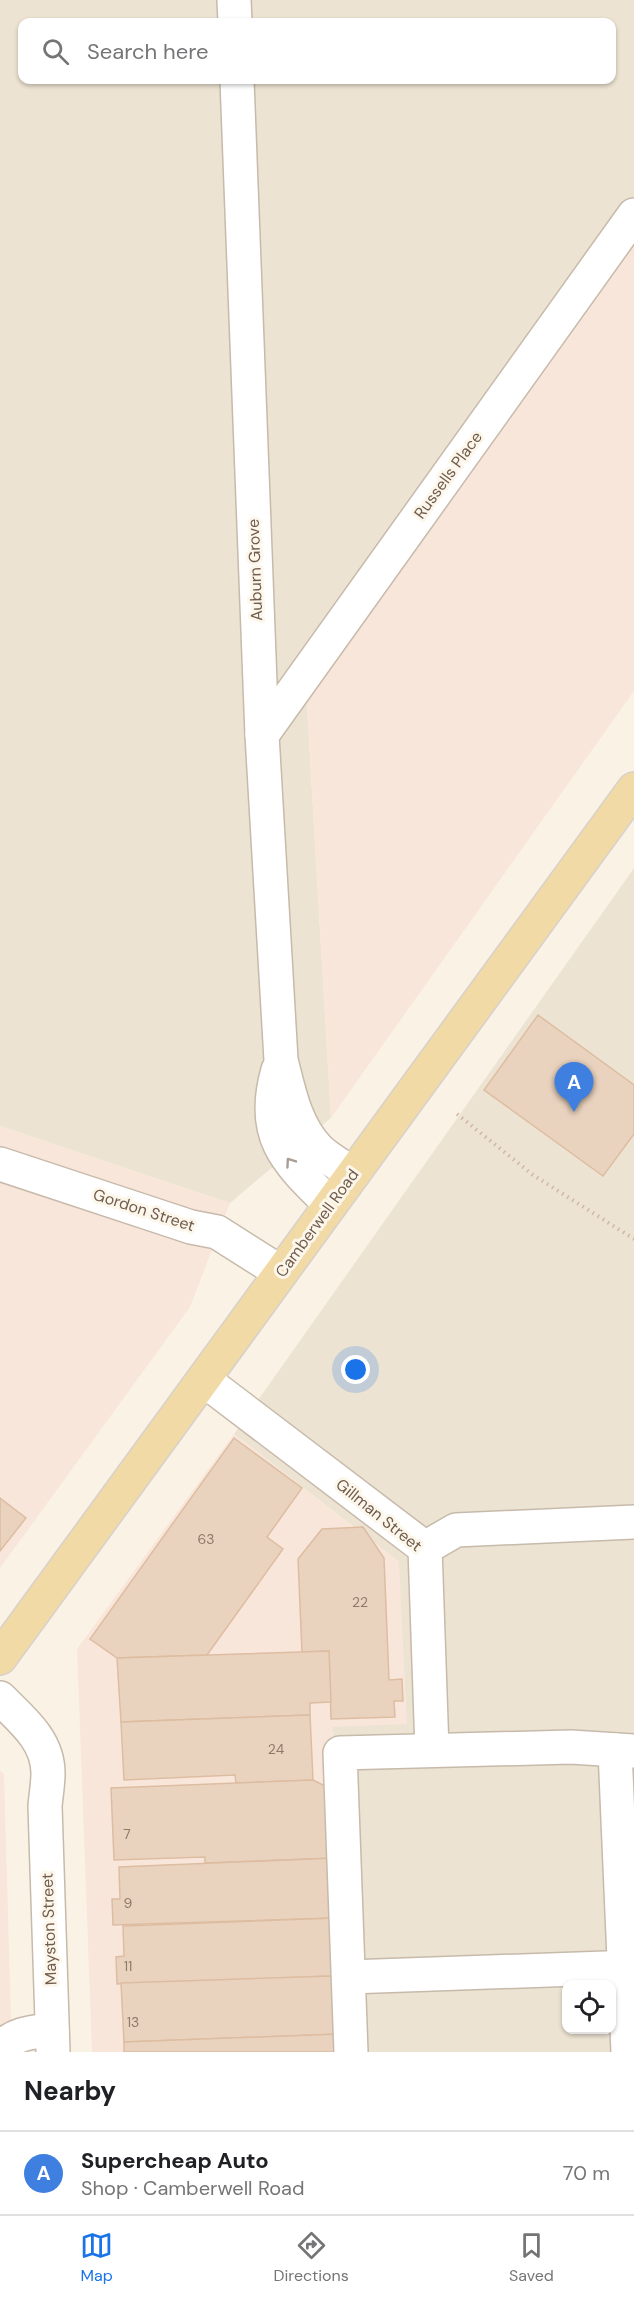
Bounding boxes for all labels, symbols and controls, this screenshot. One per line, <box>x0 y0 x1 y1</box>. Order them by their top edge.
search box <box>18 18 616 84</box>
icon: search <box>39 35 72 68</box>
text: Search here <box>87 37 208 66</box>
street label: Russells Place <box>409 427 487 523</box>
street label: Auburn Grove <box>243 519 267 621</box>
pin: A <box>554 1062 594 1112</box>
one-way arrow <box>286 1158 297 1169</box>
street label: Camberwell Road <box>271 1165 363 1281</box>
street label: Gordon Street <box>91 1184 197 1236</box>
your location <box>341 1355 370 1384</box>
street label: Gillman Street <box>332 1474 426 1556</box>
house number: 63 <box>197 1530 215 1548</box>
house number: 22 <box>352 1593 368 1611</box>
house number: 24 <box>268 1740 285 1758</box>
house number: 7 <box>123 1825 131 1843</box>
street label: Mayston Street <box>37 1872 61 1986</box>
house number: 9 <box>124 1894 133 1912</box>
house number: 11 <box>124 1957 132 1975</box>
map controls <box>562 1980 616 2034</box>
button: locate <box>562 1980 616 2034</box>
house number: 13 <box>127 2013 139 2031</box>
text: Nearby <box>24 2074 116 2108</box>
text: Supercheap Auto <box>81 2146 269 2175</box>
text: A <box>36 2160 51 2186</box>
text: 70 m <box>563 2160 610 2186</box>
text: Shop · Camberwell Road <box>81 2175 304 2201</box>
tab: Map <box>80 2229 113 2286</box>
tab: Directions <box>273 2229 349 2286</box>
tab: Saved <box>509 2229 554 2286</box>

